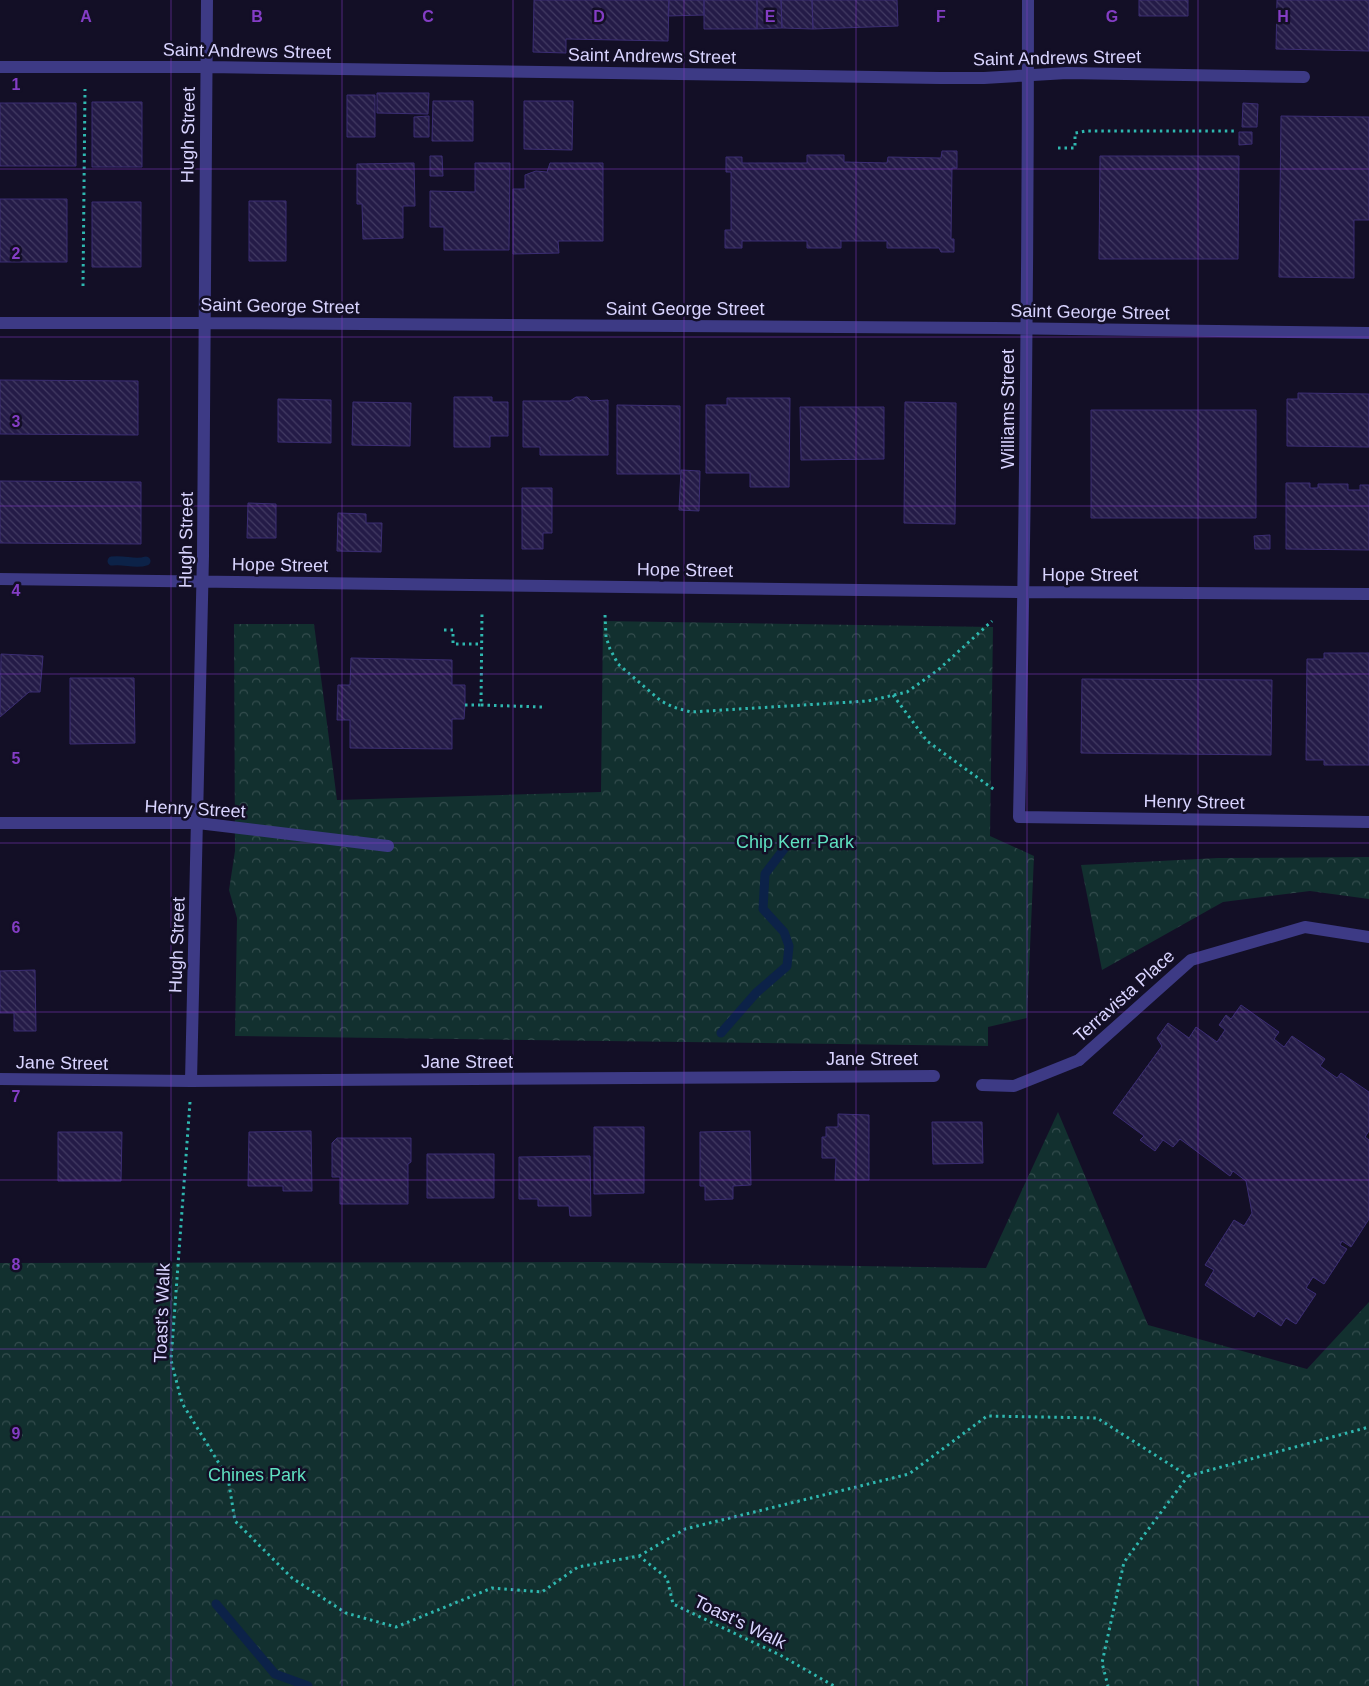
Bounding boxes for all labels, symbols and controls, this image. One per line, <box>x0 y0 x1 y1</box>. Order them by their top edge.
text: A <box>80 8 92 25</box>
text: B <box>251 8 263 25</box>
text: C <box>422 8 434 25</box>
text: D <box>593 8 605 25</box>
text: E <box>765 8 776 25</box>
text: F <box>936 8 946 25</box>
text: G <box>1106 8 1118 25</box>
text: H <box>1277 8 1289 25</box>
street label: Saint Andrews Street <box>163 40 331 62</box>
street label: Saint Andrews Street <box>568 45 736 67</box>
street label: Saint Andrews Street <box>973 47 1141 69</box>
text: 1 <box>12 76 21 93</box>
street label: Hugh Street <box>177 87 199 183</box>
text: 2 <box>12 245 21 262</box>
street label: Saint George Street <box>200 295 360 317</box>
street label: Saint George Street <box>605 299 765 319</box>
street label: Saint George Street <box>1010 301 1170 323</box>
street label: Williams Street <box>998 349 1018 469</box>
text: 3 <box>12 413 21 430</box>
street label: Hugh Street <box>175 492 197 588</box>
street label: Hope Street <box>232 554 328 576</box>
street label: Hope Street <box>637 559 733 581</box>
street label: Hope Street <box>1042 565 1138 585</box>
text: 4 <box>12 582 21 599</box>
text: 5 <box>12 750 21 767</box>
street label: Henry Street <box>1143 791 1245 813</box>
street label: Henry Street <box>144 796 246 822</box>
park label: Chip Kerr Park <box>736 832 855 852</box>
street label: Hugh Street <box>165 897 189 993</box>
text: 6 <box>12 919 21 936</box>
street label: Terravista Place <box>1070 946 1178 1046</box>
street label: Jane Street <box>826 1049 918 1069</box>
street label: Jane Street <box>16 1052 108 1074</box>
street label: Jane Street <box>421 1052 513 1072</box>
text: 7 <box>12 1088 21 1105</box>
text: 8 <box>12 1256 21 1273</box>
street label: Toast's Walk <box>150 1262 174 1363</box>
text: 9 <box>12 1425 21 1442</box>
park label: Chines Park <box>208 1465 307 1485</box>
street label: Toast's Walk <box>691 1591 790 1653</box>

